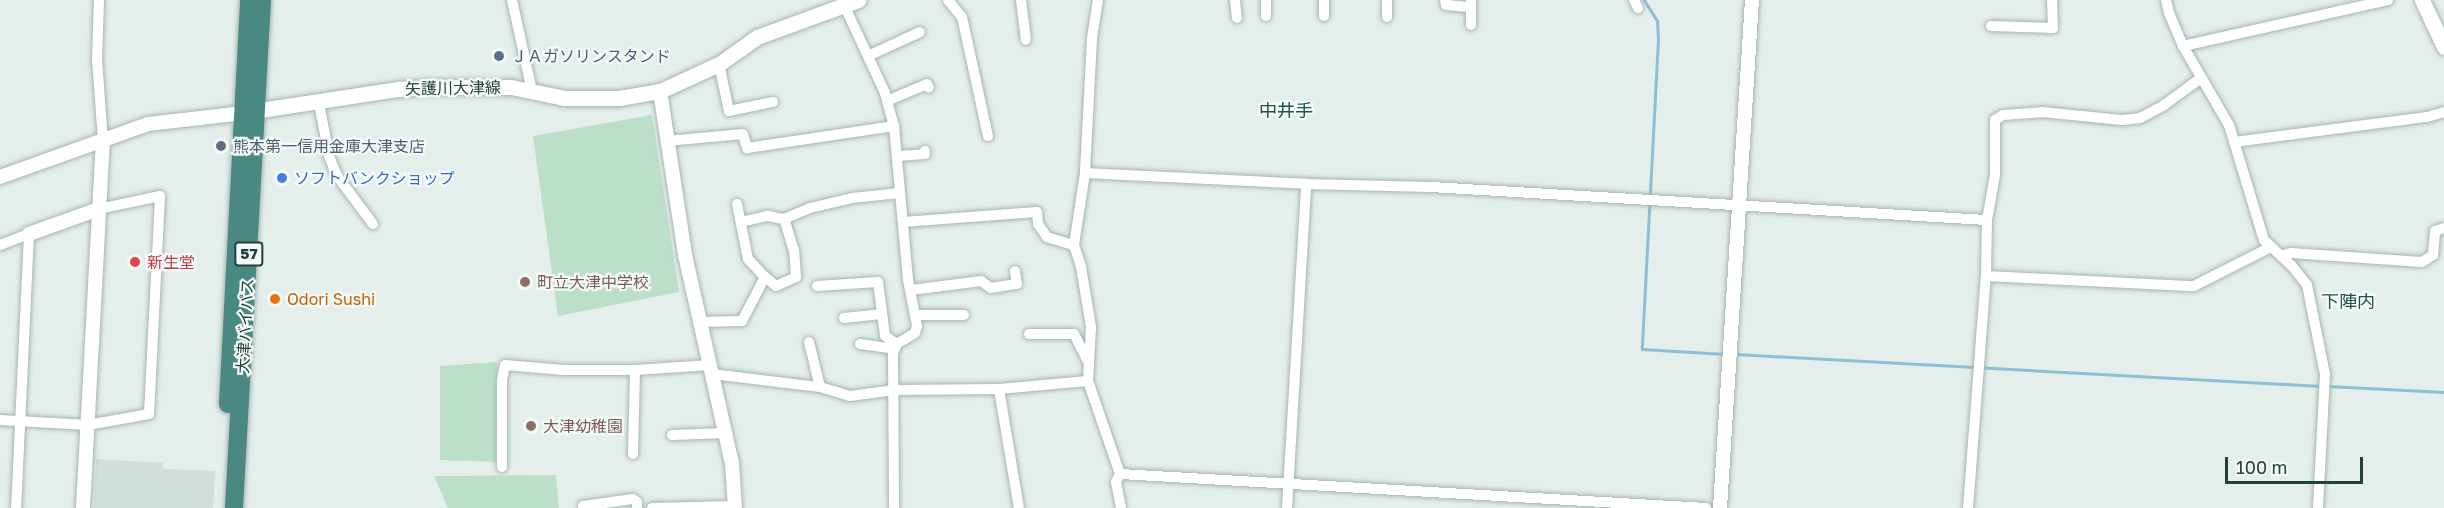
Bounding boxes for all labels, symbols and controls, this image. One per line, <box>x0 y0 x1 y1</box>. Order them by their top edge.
place label: ＪＡガソリンスタンド <box>511 46 671 66</box>
marker: ＪＡガソリンスタンド <box>492 49 506 63</box>
street label: 矢護川大津線 <box>405 78 501 98</box>
district label: 中井手 <box>1259 99 1313 121</box>
place label: 熊本第一信用金庫大津支店 <box>233 136 425 156</box>
marker: 熊本第一信用金庫大津支店 <box>214 139 228 153</box>
place label: ソフトバンクショップ <box>294 168 454 188</box>
marker: ソフトバンクショップ <box>275 171 289 185</box>
road number: 57 <box>234 242 264 266</box>
place label: 新生堂 <box>147 252 195 272</box>
marker: 新生堂 <box>128 255 142 269</box>
place label: 町立大津中学校 <box>537 272 649 292</box>
marker: 町立大津中学校 <box>518 275 532 289</box>
street label: 大津バイパス <box>233 278 257 374</box>
place label: Odori Sushi <box>287 289 375 309</box>
district label: 下陣内 <box>2321 290 2375 312</box>
marker: Odori Sushi <box>268 292 282 306</box>
place label: 大津幼稚園 <box>543 416 623 436</box>
marker: 大津幼稚園 <box>524 419 538 433</box>
scale bar <box>2228 445 2366 483</box>
text: 100 m <box>2236 456 2287 478</box>

